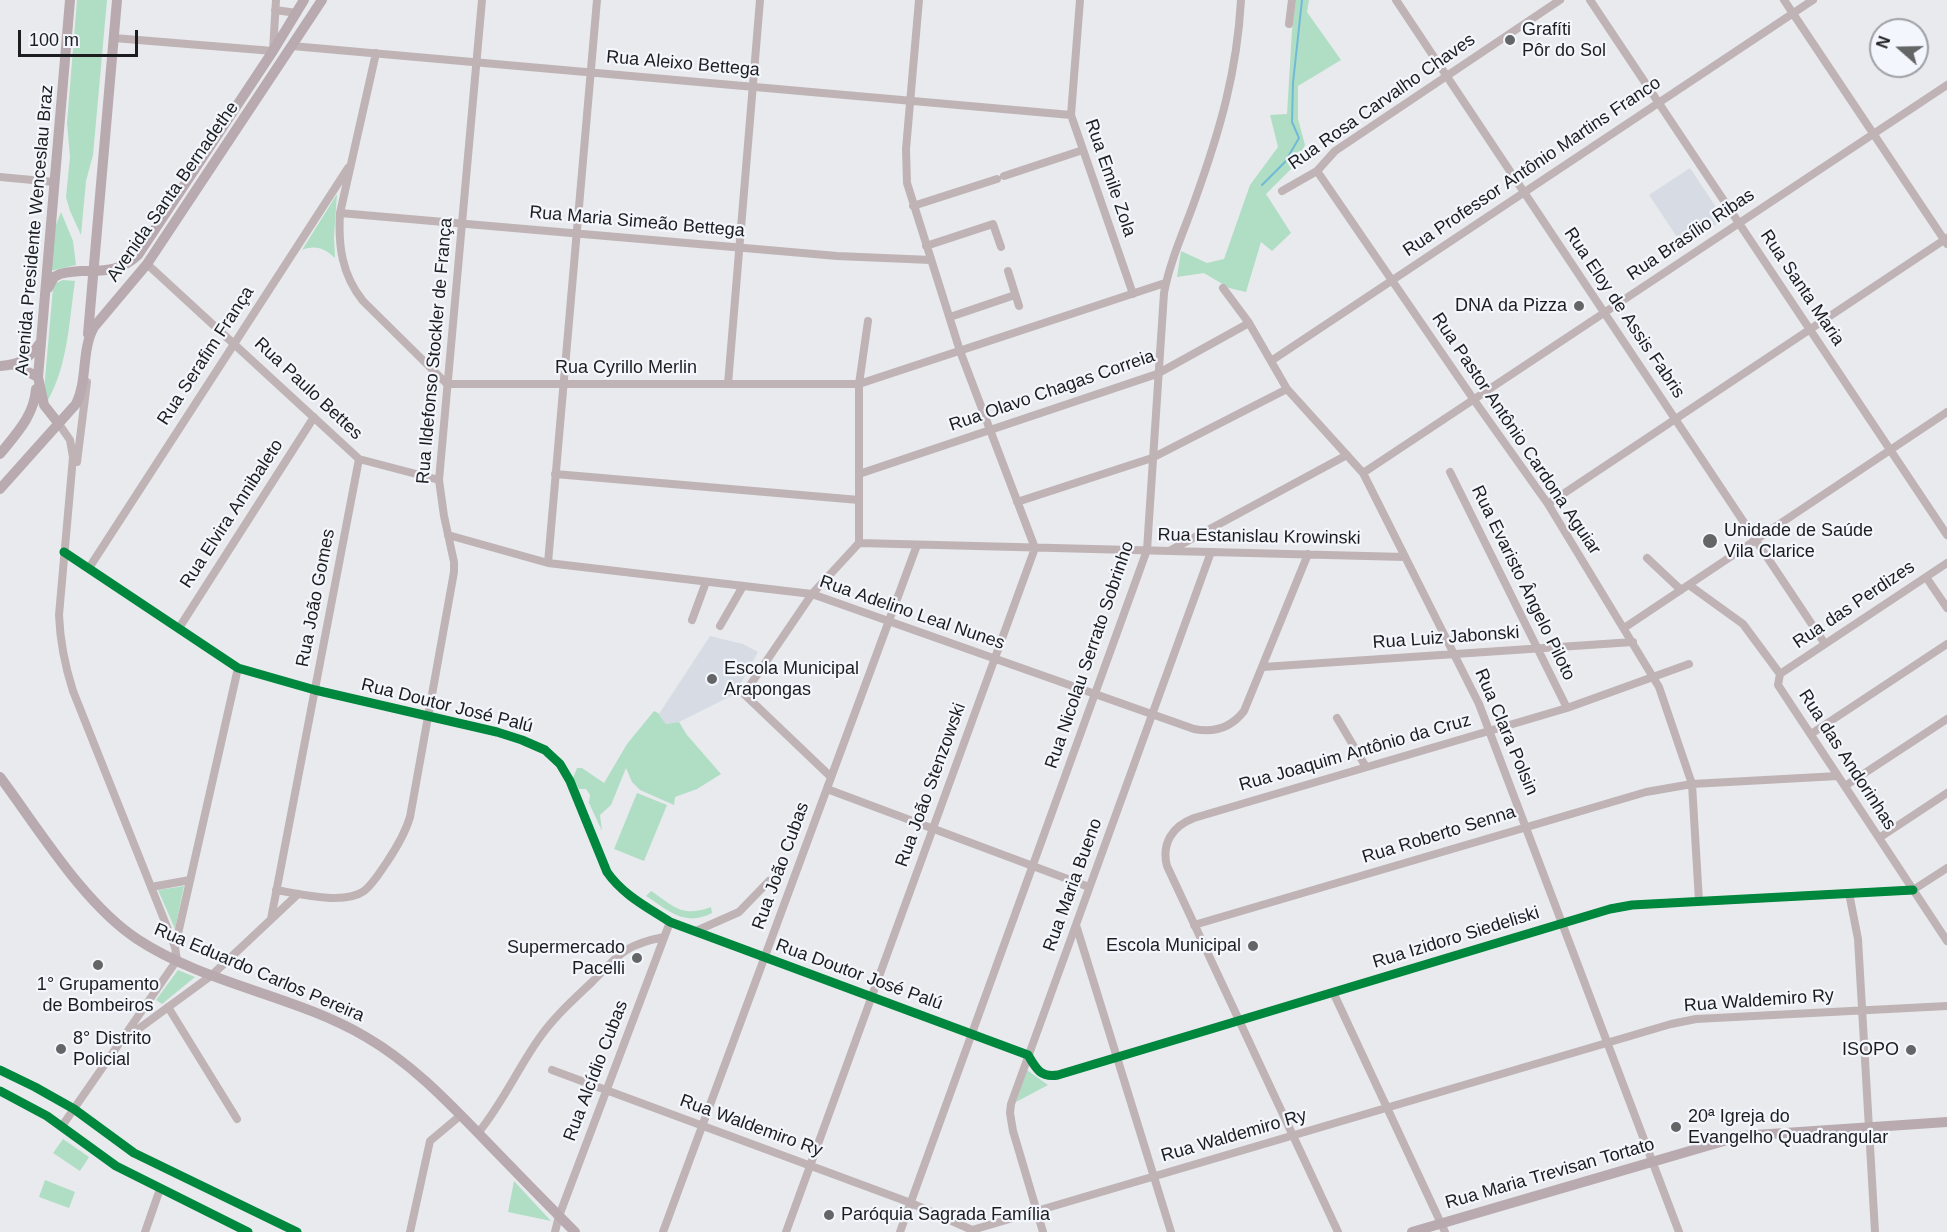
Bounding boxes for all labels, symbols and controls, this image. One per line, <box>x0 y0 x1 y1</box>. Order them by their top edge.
scale bar <box>21 18 141 56</box>
north arrow <box>1869 18 1929 78</box>
place label: Grafíti Pôr do Sol <box>1522 19 1606 62</box>
street label: Rua Rosa Carvalho Chaves <box>1284 29 1480 175</box>
text: 100 m <box>29 30 79 50</box>
marker: Grafíti Pôr do Sol <box>1503 33 1517 47</box>
text: N <box>1874 34 1893 51</box>
street label: Rua Aleixo Bettega <box>605 47 761 81</box>
street label: Rua Professor Antônio Martins Franco <box>1399 72 1665 262</box>
street label: Avenida Presidente Wenceslau Braz <box>12 84 58 376</box>
street label: Avenida Santa Bernadethe <box>103 98 243 286</box>
street label: Rua Emile Zola <box>1080 116 1140 240</box>
street label: Rua Brasílio Ribas <box>1623 184 1759 286</box>
street label: Rua Maria Simeão Bettega <box>528 202 746 242</box>
street label: Rua Ildefonso Stockler de França <box>413 217 457 485</box>
street label: Rua Eloy de Assis Fabris <box>1559 224 1689 402</box>
street label: Rua Santa Maria <box>1755 226 1849 350</box>
street label: Rua Serafim França <box>153 283 259 429</box>
place label: DNA da Pizza <box>1455 295 1567 317</box>
marker: DNA da Pizza <box>1572 299 1586 313</box>
street label: Rua Pastor Antônio Cardona Aguiar <box>1427 309 1605 559</box>
street label: Rua Paulo Bettes <box>249 333 367 445</box>
street label: Rua Olavo Chagas Correia <box>946 346 1158 436</box>
street label: Rua Cyrillo Merlin <box>555 357 697 379</box>
street label: Rua Elvira Annibaleto <box>176 436 288 592</box>
street label: Rua Evaristo Ângelo Piloto <box>1466 482 1580 684</box>
place label: Unidade de Saúde Vila Clarice <box>1724 520 1873 562</box>
street label: Rua Estanislau Krowinski <box>1157 524 1361 550</box>
street label: Rua João Gomes <box>292 527 340 669</box>
marker: Unidade de Saúde Vila Clarice <box>1701 532 1719 550</box>
street label: Rua Nicolau Serrato Sobrinho <box>1041 538 1139 772</box>
street label: Rua das Perdizes <box>1789 556 1919 654</box>
street label: Rua Adelino Leal Nunes <box>817 571 1007 655</box>
street label: Rua Luiz Jabonski <box>1372 622 1520 654</box>
place label: Escola Municipal Arapongas <box>724 658 859 700</box>
street label: Rua Clara Polsin <box>1470 666 1542 798</box>
marker: Escola Municipal Arapongas <box>705 672 719 686</box>
street label: Rua Doutor José Palú <box>359 674 535 738</box>
street label: Rua das Andorinhas <box>1794 686 1900 834</box>
street label: Rua João Stenzowski <box>891 700 971 870</box>
street label: Rua Joaquim Antônio da Cruz <box>1237 710 1473 796</box>
street label: Rua João Cubas <box>748 799 814 933</box>
street label: Rua Roberto Senna <box>1360 801 1518 869</box>
street label: Rua Maria Bueno <box>1039 815 1107 955</box>
street label: Rua Izidoro Siedeliski <box>1370 902 1542 974</box>
street label: Rua Eduardo Carlos Pereira <box>151 919 367 1027</box>
street label: Rua Doutor José Palú <box>773 935 945 1015</box>
place label: Escola Municipal <box>1106 935 1241 957</box>
place label: Supermercado Pacelli <box>507 937 625 980</box>
marker: Escola Municipal <box>1246 939 1260 953</box>
marker: Supermercado Pacelli <box>630 951 644 965</box>
marker: 1° Grupamento de Bombeiros <box>91 958 105 972</box>
place label: 1° Grupamento de Bombeiros <box>37 974 159 1016</box>
street label: Rua Waldemiro Ry <box>1683 985 1835 1017</box>
street label: Rua Alcídio Cubas <box>559 998 633 1144</box>
place label: 8° Distrito Policial <box>73 1028 151 1070</box>
place label: ISOPO <box>1842 1039 1899 1061</box>
marker: 8° Distrito Policial <box>54 1042 68 1056</box>
marker: ISOPO <box>1904 1043 1918 1057</box>
street label: Rua Waldemiro Ry <box>677 1090 825 1162</box>
street label: Rua Waldemiro Ry <box>1159 1105 1309 1167</box>
place label: 20ª Igreja do Evangelho Quadrangular <box>1688 1106 1888 1148</box>
marker: 20ª Igreja do Evangelho Quadrangular <box>1669 1120 1683 1134</box>
street label: Rua Maria Trevisan Tortato <box>1443 1134 1657 1214</box>
place label: Paróquia Sagrada Família <box>841 1204 1050 1226</box>
marker: Paróquia Sagrada Família <box>822 1208 836 1222</box>

